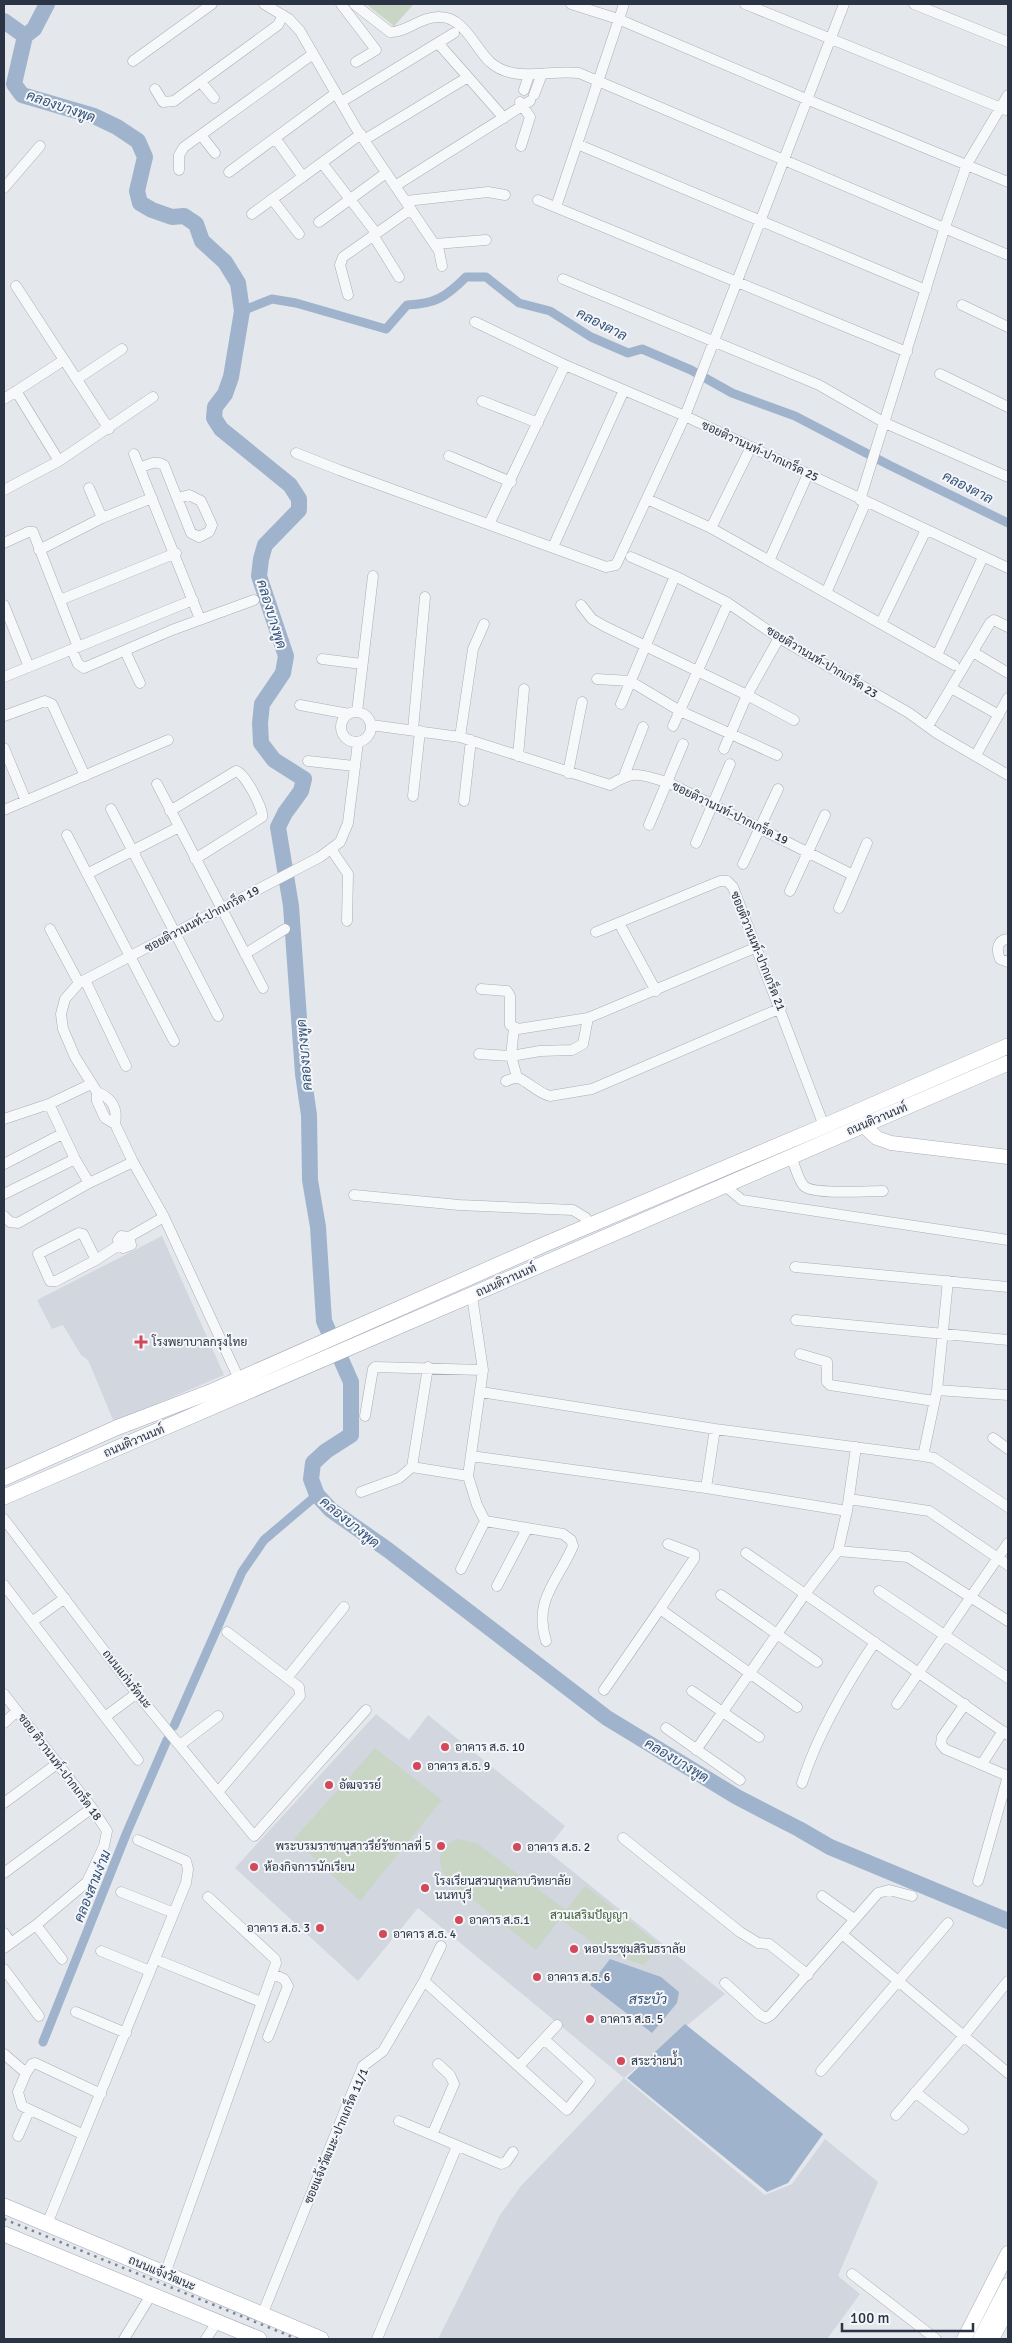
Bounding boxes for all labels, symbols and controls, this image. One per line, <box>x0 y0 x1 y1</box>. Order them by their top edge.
water label: คลองบางพูด <box>24 87 97 127</box>
water label: คลองตาล <box>574 304 630 344</box>
street label: ซอยติวานนท์-ปากเกร็ด 25 <box>699 416 822 485</box>
water label: คลองตาล <box>940 467 996 507</box>
water label: คลองบางพูด <box>252 577 290 651</box>
street label: ซอยติวานนท์-ปากเกร็ด 23 <box>763 621 881 702</box>
street label: ซอยติวานนท์-ปากเกร็ด 19 <box>669 777 791 848</box>
street label: ซอยติวานนท์-ปากเกร็ด 19 <box>141 881 262 956</box>
street label: ซอยติวานนท์-ปากเกร็ด 21 <box>727 888 790 1013</box>
water label: คลองบางพูด <box>293 1018 317 1091</box>
street label: ถนนติวานนท์ <box>844 1099 910 1139</box>
street label: ถนนติวานนท์ <box>473 1260 539 1300</box>
place label: โรงพยาบาลกรุงไทย <box>151 1334 247 1351</box>
marker: โรงพยาบาลกรุงไทย <box>134 1335 148 1349</box>
street label: ถนนติวานนท์ <box>101 1421 167 1461</box>
water label: คลองบางพูด <box>316 1493 383 1552</box>
street label: ถนนแก่นรัตนะ <box>99 1647 154 1712</box>
street label: ซอย ติวานนท์-ปากเกร็ด 18 <box>14 1710 106 1824</box>
water label: คลองบางพูด <box>641 1735 712 1787</box>
place label: อาคาร ส.ธ. 10 <box>455 1740 525 1755</box>
marker: อาคาร ส.ธ. 10 <box>439 1741 451 1753</box>
place label: อาคาร ส.ธ. 9 <box>427 1759 490 1774</box>
marker: อาคาร ส.ธ. 9 <box>411 1760 423 1772</box>
place label: อัฒจรรย์ <box>339 1777 381 1793</box>
marker: อัฒจรรย์ <box>323 1779 335 1791</box>
place label: พระบรมราชานุสาวรีย์รัชกาลที่ 5 <box>275 1835 431 1855</box>
marker: พระบรมราชานุสาวรีย์รัชกาลที่ 5 <box>435 1840 447 1852</box>
place label: อาคาร ส.ธ. 2 <box>527 1840 590 1855</box>
marker: อาคาร ส.ธ. 2 <box>511 1841 523 1853</box>
water label: คลองสามง่าม <box>70 1847 115 1925</box>
place label: ห้องกิจการนักเรียน <box>264 1859 355 1875</box>
marker: ห้องกิจการนักเรียน <box>248 1861 260 1873</box>
place label: โรงเรียนสวนกุหลาบวิทยาลัย นนทบุรี <box>434 1873 571 1904</box>
marker: โรงเรียนสวนกุหลาบวิทยาลัย นนทบุรี <box>419 1882 431 1894</box>
park label: สวนเสริมปัญญา <box>550 1908 628 1923</box>
place label: อาคาร ส.ธ.1 <box>469 1913 530 1928</box>
marker: อาคาร ส.ธ.1 <box>453 1914 465 1926</box>
place label: อาคาร ส.ธ. 3 <box>247 1921 310 1936</box>
marker: อาคาร ส.ธ. 3 <box>314 1922 326 1934</box>
place label: อาคาร ส.ธ. 4 <box>393 1927 457 1942</box>
marker: อาคาร ส.ธ. 4 <box>377 1928 389 1940</box>
place label: หอประชุมสิรินธราลัย <box>584 1942 686 1958</box>
marker: หอประชุมสิรินธราลัย <box>568 1943 580 1955</box>
place label: อาคาร ส.ธ. 6 <box>547 1970 610 1985</box>
marker: อาคาร ส.ธ. 6 <box>531 1971 543 1983</box>
water label: สระบัว <box>629 1991 667 2008</box>
place label: อาคาร ส.ธ. 5 <box>600 2012 663 2027</box>
marker: อาคาร ส.ธ. 5 <box>584 2013 596 2025</box>
place label: สระว่ายน้ำ <box>631 2050 682 2069</box>
marker: สระว่ายน้ำ <box>615 2055 627 2067</box>
street label: ซอยแจ้งวัฒนะ-ปากเกร็ด 11/1 <box>299 2065 372 2206</box>
street label: ถนนแจ้งวัฒนะ <box>126 2253 198 2294</box>
scale bar <box>842 2300 973 2332</box>
text: 100 m <box>850 2309 890 2327</box>

